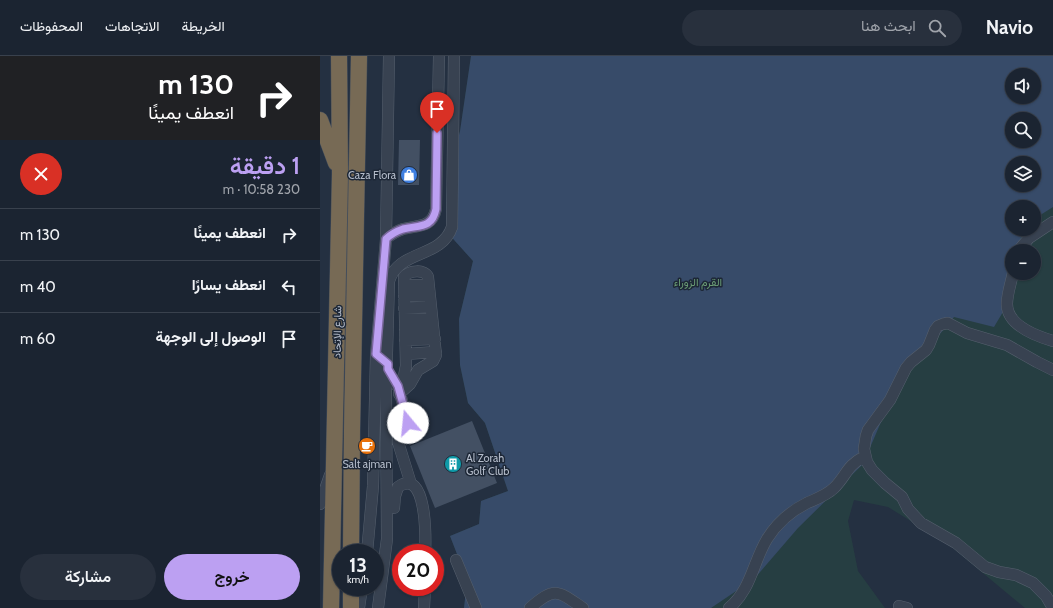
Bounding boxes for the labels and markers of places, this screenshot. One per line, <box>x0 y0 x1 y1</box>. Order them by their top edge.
pin <box>420 92 454 133</box>
shop icon: Caza Flora <box>399 165 419 185</box>
place label: Caza Flora <box>348 168 397 182</box>
cafe icon: Salt ajman <box>357 436 377 456</box>
place label: Al Zorah Golf Club <box>466 451 509 478</box>
building icon: Al Zorah Golf Club <box>443 454 463 474</box>
place label: Salt ajman <box>342 457 392 471</box>

